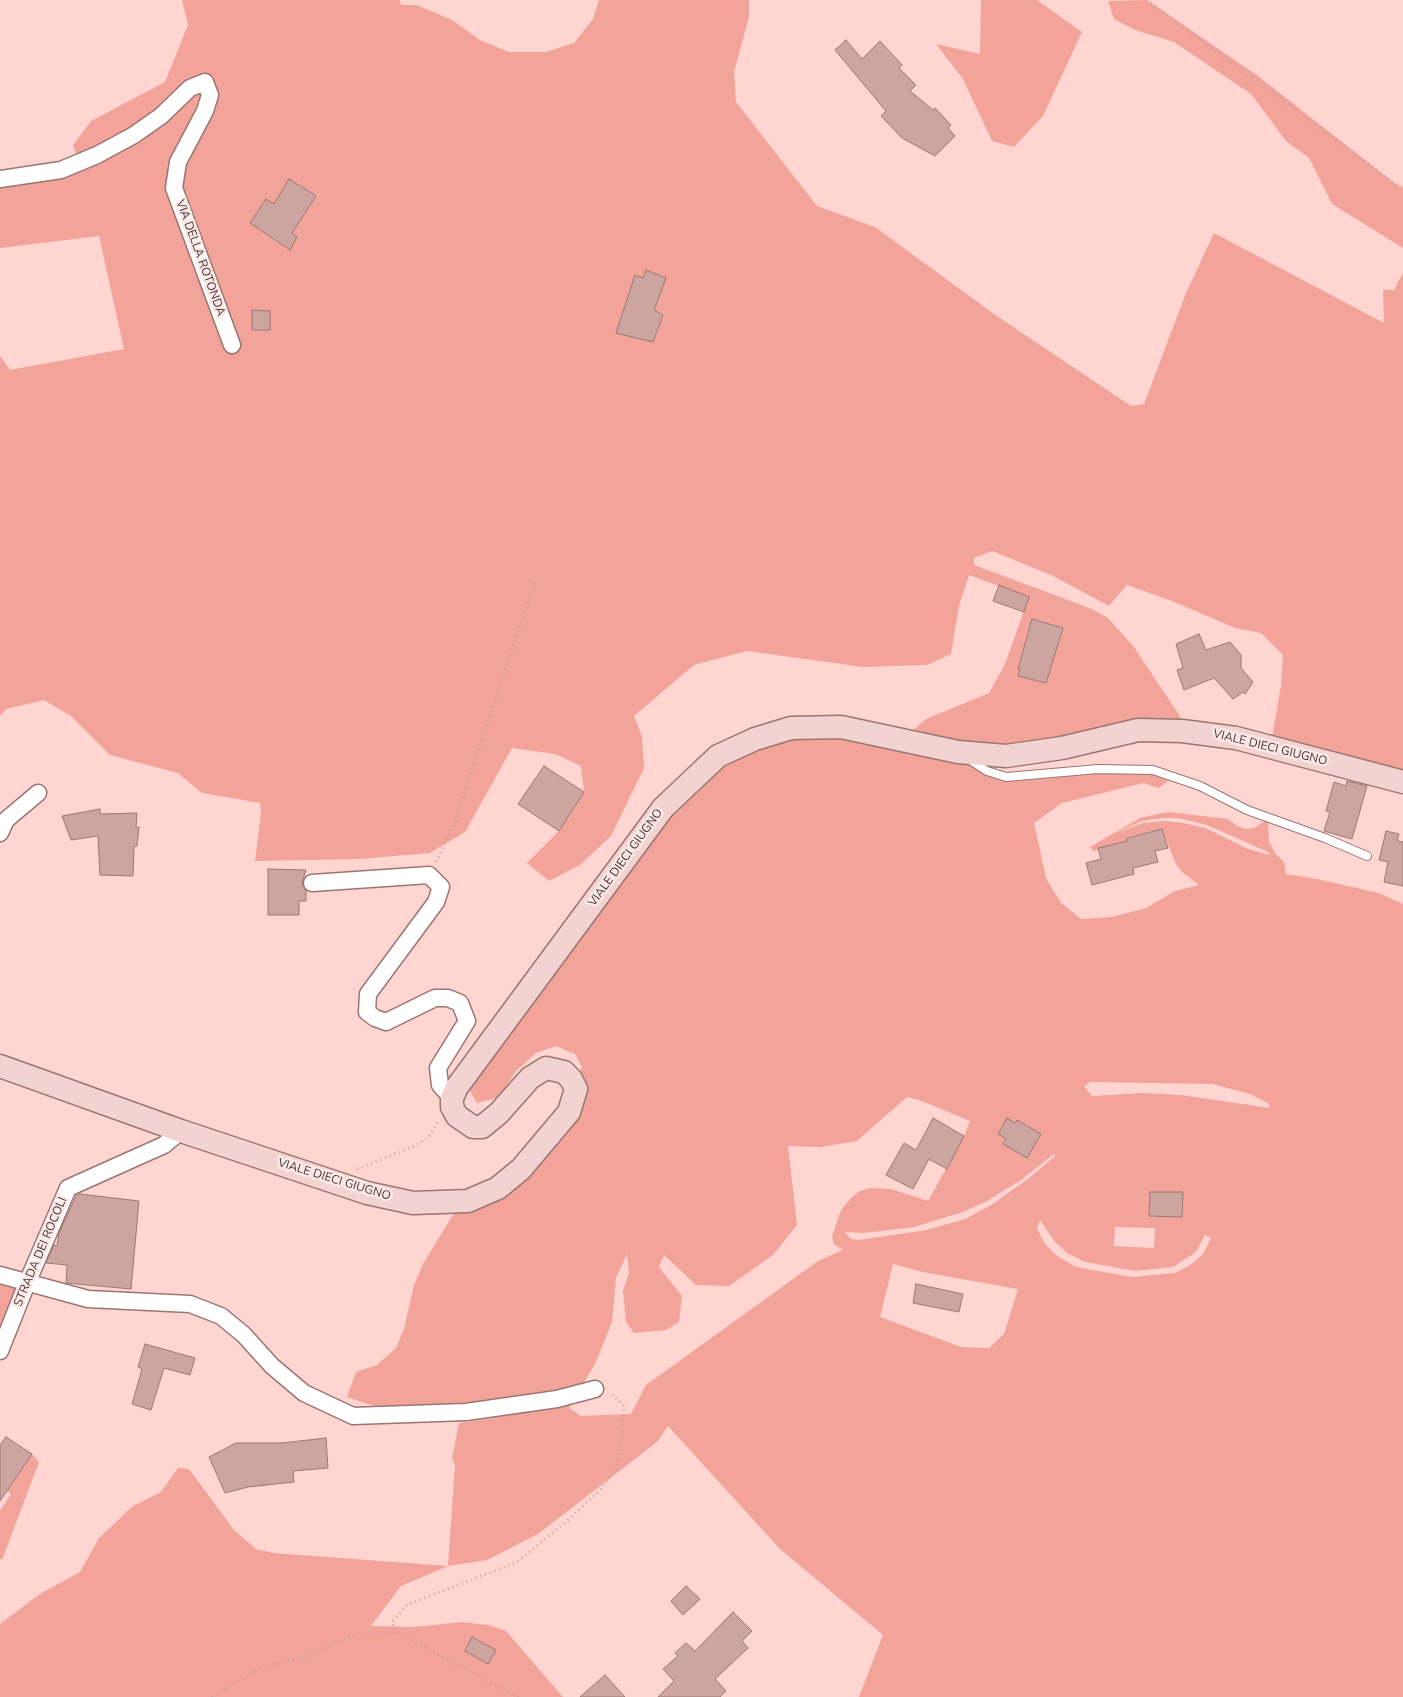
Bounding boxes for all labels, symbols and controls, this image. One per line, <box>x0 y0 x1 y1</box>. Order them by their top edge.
street label: VIA DELLA ROTONDA <box>172 198 228 318</box>
street label: VIALE DIECI GIUGNO <box>1211 727 1329 769</box>
street label: VIALE DIECI GIUGNO <box>586 806 666 910</box>
street label: VIALE DIECI GIUGNO <box>276 1156 392 1204</box>
street label: STRADA DEI ROCOLI <box>11 1195 71 1309</box>

